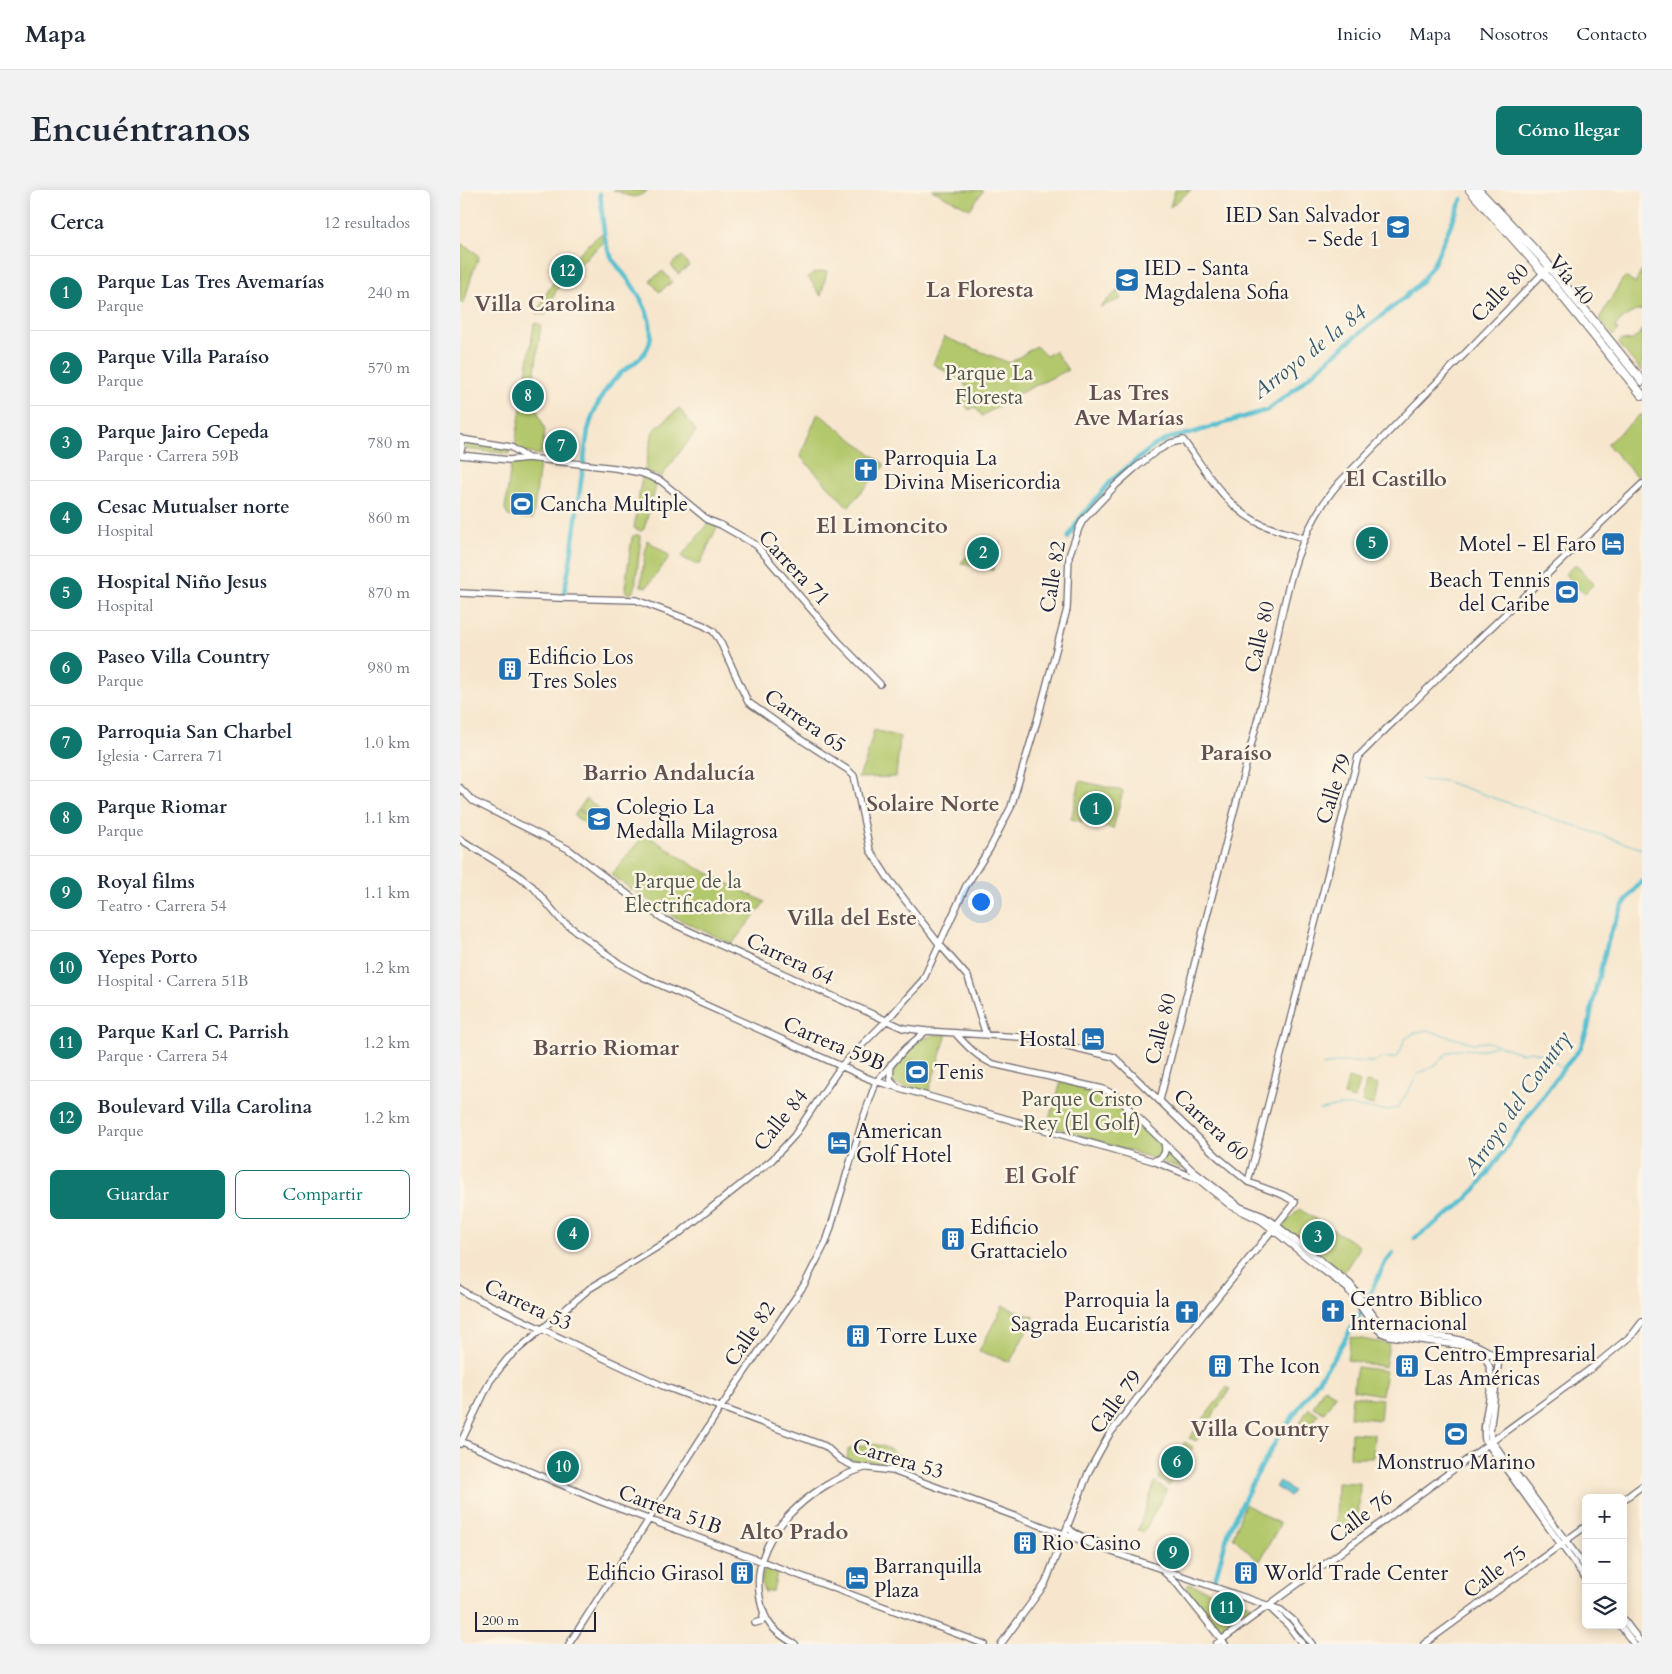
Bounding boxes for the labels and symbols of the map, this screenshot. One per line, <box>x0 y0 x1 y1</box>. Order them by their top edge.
place label: IED San Salvador - Sede 1 <box>1225 201 1380 254</box>
school or university icon: IED San Salvador - Sede 1 <box>1385 214 1411 240</box>
street label: Vía 40 <box>1541 249 1601 311</box>
pin: 12 <box>551 252 583 290</box>
place label: IED - Santa Magdalena Sofia <box>1144 254 1289 307</box>
street label: Calle 80 <box>1464 257 1536 329</box>
school or university icon: IED - Santa Magdalena Sofia <box>1114 267 1140 293</box>
district label: La Floresta <box>926 275 1034 305</box>
district label: Villa Carolina <box>474 289 616 319</box>
water label: Arroyo de la 84 <box>1245 297 1373 407</box>
park label: Parque La Floresta <box>945 359 1033 412</box>
pin: 8 <box>512 377 544 415</box>
district label: Las Tres Ave Marías <box>1074 378 1184 433</box>
pin: 7 <box>545 427 577 465</box>
place label: Parroquia La Divina Misericordia <box>884 444 1061 497</box>
church icon: Parroquia La Divina Misericordia <box>853 457 879 483</box>
district label: El Castillo <box>1345 464 1447 494</box>
place label: Cancha Multiple <box>540 490 688 519</box>
sports icon: Cancha Multiple <box>509 491 535 517</box>
district label: El Limoncito <box>816 511 948 541</box>
street label: Carrera 71 <box>751 524 837 612</box>
pin: 5 <box>1356 524 1388 562</box>
place label: Motel - El Faro <box>1459 530 1596 559</box>
hotel icon: Motel - El Faro <box>1600 531 1626 557</box>
pin: 2 <box>967 534 999 572</box>
street label: Calle 82 <box>1033 539 1073 615</box>
place label: Beach Tennis del Caribe <box>1429 566 1550 619</box>
sports icon: Beach Tennis del Caribe <box>1554 579 1580 605</box>
street label: Calle 80 <box>1238 598 1282 676</box>
place label: Edificio Los Tres Soles <box>528 643 633 696</box>
building icon: Edificio Los Tres Soles <box>497 656 523 682</box>
street label: Carrera 65 <box>758 682 852 760</box>
district label: Paraíso <box>1200 738 1272 768</box>
street label: Calle 79 <box>1309 750 1359 828</box>
district label: Barrio Andalucía <box>583 758 755 788</box>
district label: Solaire Norte <box>866 789 1000 819</box>
pin: 1 <box>1080 790 1112 828</box>
place label: Colegio La Medalla Milagrosa <box>616 793 778 846</box>
school or university icon: Colegio La Medalla Milagrosa <box>586 806 612 832</box>
park label: Parque de la Electrificadora <box>624 867 752 920</box>
your location <box>968 889 994 915</box>
district label: Villa del Este <box>787 903 917 933</box>
street label: Carrera 64 <box>741 926 839 992</box>
street label: Calle 80 <box>1138 990 1184 1068</box>
street label: Carrera 59B <box>779 1010 889 1078</box>
water label: Arroyo del Country <box>1455 1024 1578 1182</box>
place label: Hostal <box>1019 1025 1076 1054</box>
hotel icon: Hostal <box>1080 1026 1106 1052</box>
district label: Barrio Riomar <box>533 1033 679 1063</box>
place label: Tenis <box>934 1058 984 1087</box>
sports icon: Tenis <box>904 1059 930 1085</box>
street label: Carrera 60 <box>1167 1082 1255 1168</box>
street label: Calle 84 <box>747 1083 815 1157</box>
park label: Parque Cristo Rey (El Golf) <box>1021 1085 1143 1138</box>
place label: American Golf Hotel <box>856 1117 952 1170</box>
hotel icon: American Golf Hotel <box>826 1130 852 1156</box>
district label: El Golf <box>1004 1161 1079 1191</box>
place label: Edificio Grattacielo <box>970 1213 1067 1266</box>
pin: 4 <box>557 1215 589 1253</box>
pin: 3 <box>1302 1218 1334 1256</box>
building icon: Edificio Grattacielo <box>940 1226 966 1252</box>
street label: Carrera 53 <box>479 1272 577 1338</box>
place label: Centro Biblico Internacional <box>1350 1285 1482 1338</box>
place label: Parroquia la Sagrada Eucaristía <box>1011 1286 1170 1339</box>
street label: Calle 82 <box>718 1296 782 1372</box>
church icon: Centro Biblico Internacional <box>1320 1298 1346 1324</box>
church icon: Parroquia la Sagrada Eucaristía <box>1174 1299 1200 1325</box>
place label: Torre Luxe <box>876 1322 977 1351</box>
building icon: Torre Luxe <box>845 1323 871 1349</box>
place label: Centro Empresarial Las Américas <box>1424 1340 1596 1393</box>
place label: The Icon <box>1238 1352 1320 1381</box>
building icon: The Icon <box>1207 1353 1233 1379</box>
building icon: Centro Empresarial Las Américas <box>1394 1353 1420 1379</box>
street label: Calle 79 <box>1083 1364 1149 1440</box>
district label: Villa Country <box>1191 1414 1330 1444</box>
sports icon: Monstruo Marino <box>1443 1421 1469 1447</box>
street label: Carrera 53 <box>849 1431 947 1487</box>
pin: 6 <box>1161 1443 1193 1481</box>
pin: 10 <box>547 1448 579 1486</box>
place label: Monstruo Marino <box>1377 1448 1535 1477</box>
street label: Carrera 51B <box>614 1478 726 1542</box>
street label: Calle 76 <box>1323 1484 1399 1550</box>
district label: Alto Prado <box>740 1517 848 1547</box>
place label: Rio Casino <box>1042 1529 1141 1558</box>
building icon: Rio Casino <box>1012 1530 1038 1556</box>
pin: 9 <box>1157 1534 1189 1572</box>
street label: Calle 75 <box>1457 1539 1533 1605</box>
place label: Barranquilla Plaza <box>874 1552 982 1605</box>
place label: Edificio Girasol <box>587 1559 724 1588</box>
place label: World Trade Center <box>1263 1559 1449 1588</box>
building icon: Edificio Girasol <box>729 1560 755 1586</box>
building icon: World Trade Center <box>1233 1560 1259 1586</box>
hotel icon: Barranquilla Plaza <box>844 1565 870 1591</box>
pin: 11 <box>1211 1589 1243 1627</box>
scale bar <box>475 1609 596 1632</box>

